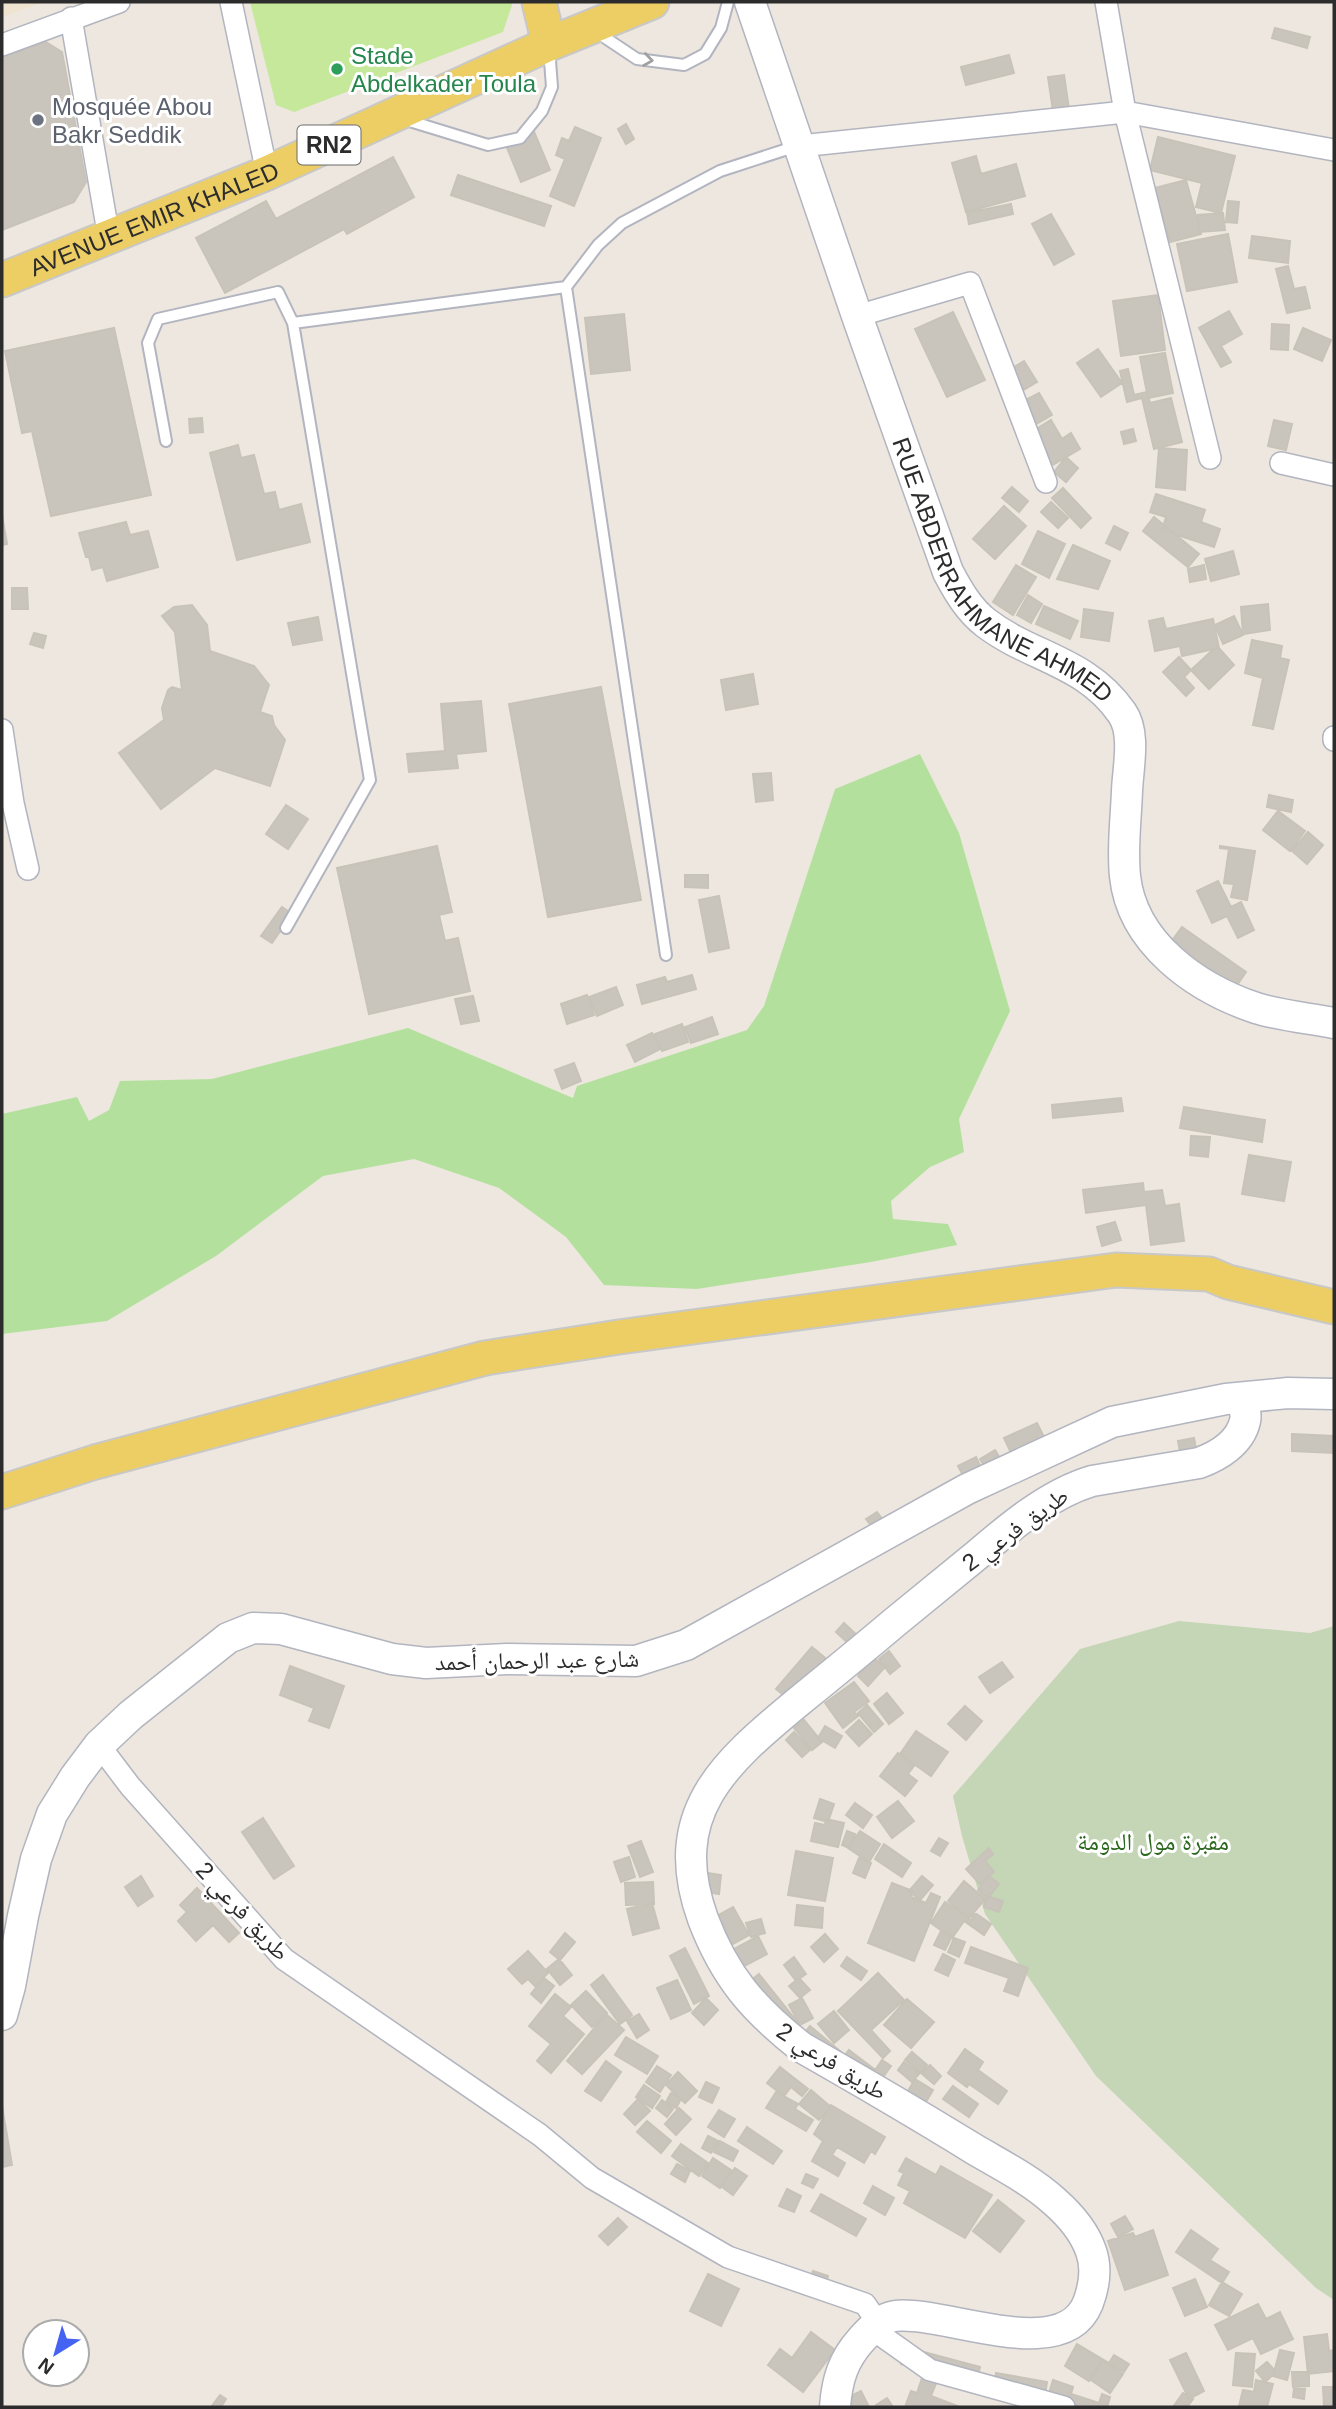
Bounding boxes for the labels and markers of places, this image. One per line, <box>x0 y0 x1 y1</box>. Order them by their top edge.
place label: Stade Abdelkader Toula <box>351 42 537 97</box>
marker: Stade Abdelkader Toula <box>329 61 345 77</box>
place label: Mosquée Abou Bakr Seddik <box>52 93 212 148</box>
marker: Mosquée Abou Bakr Seddik <box>30 112 46 128</box>

